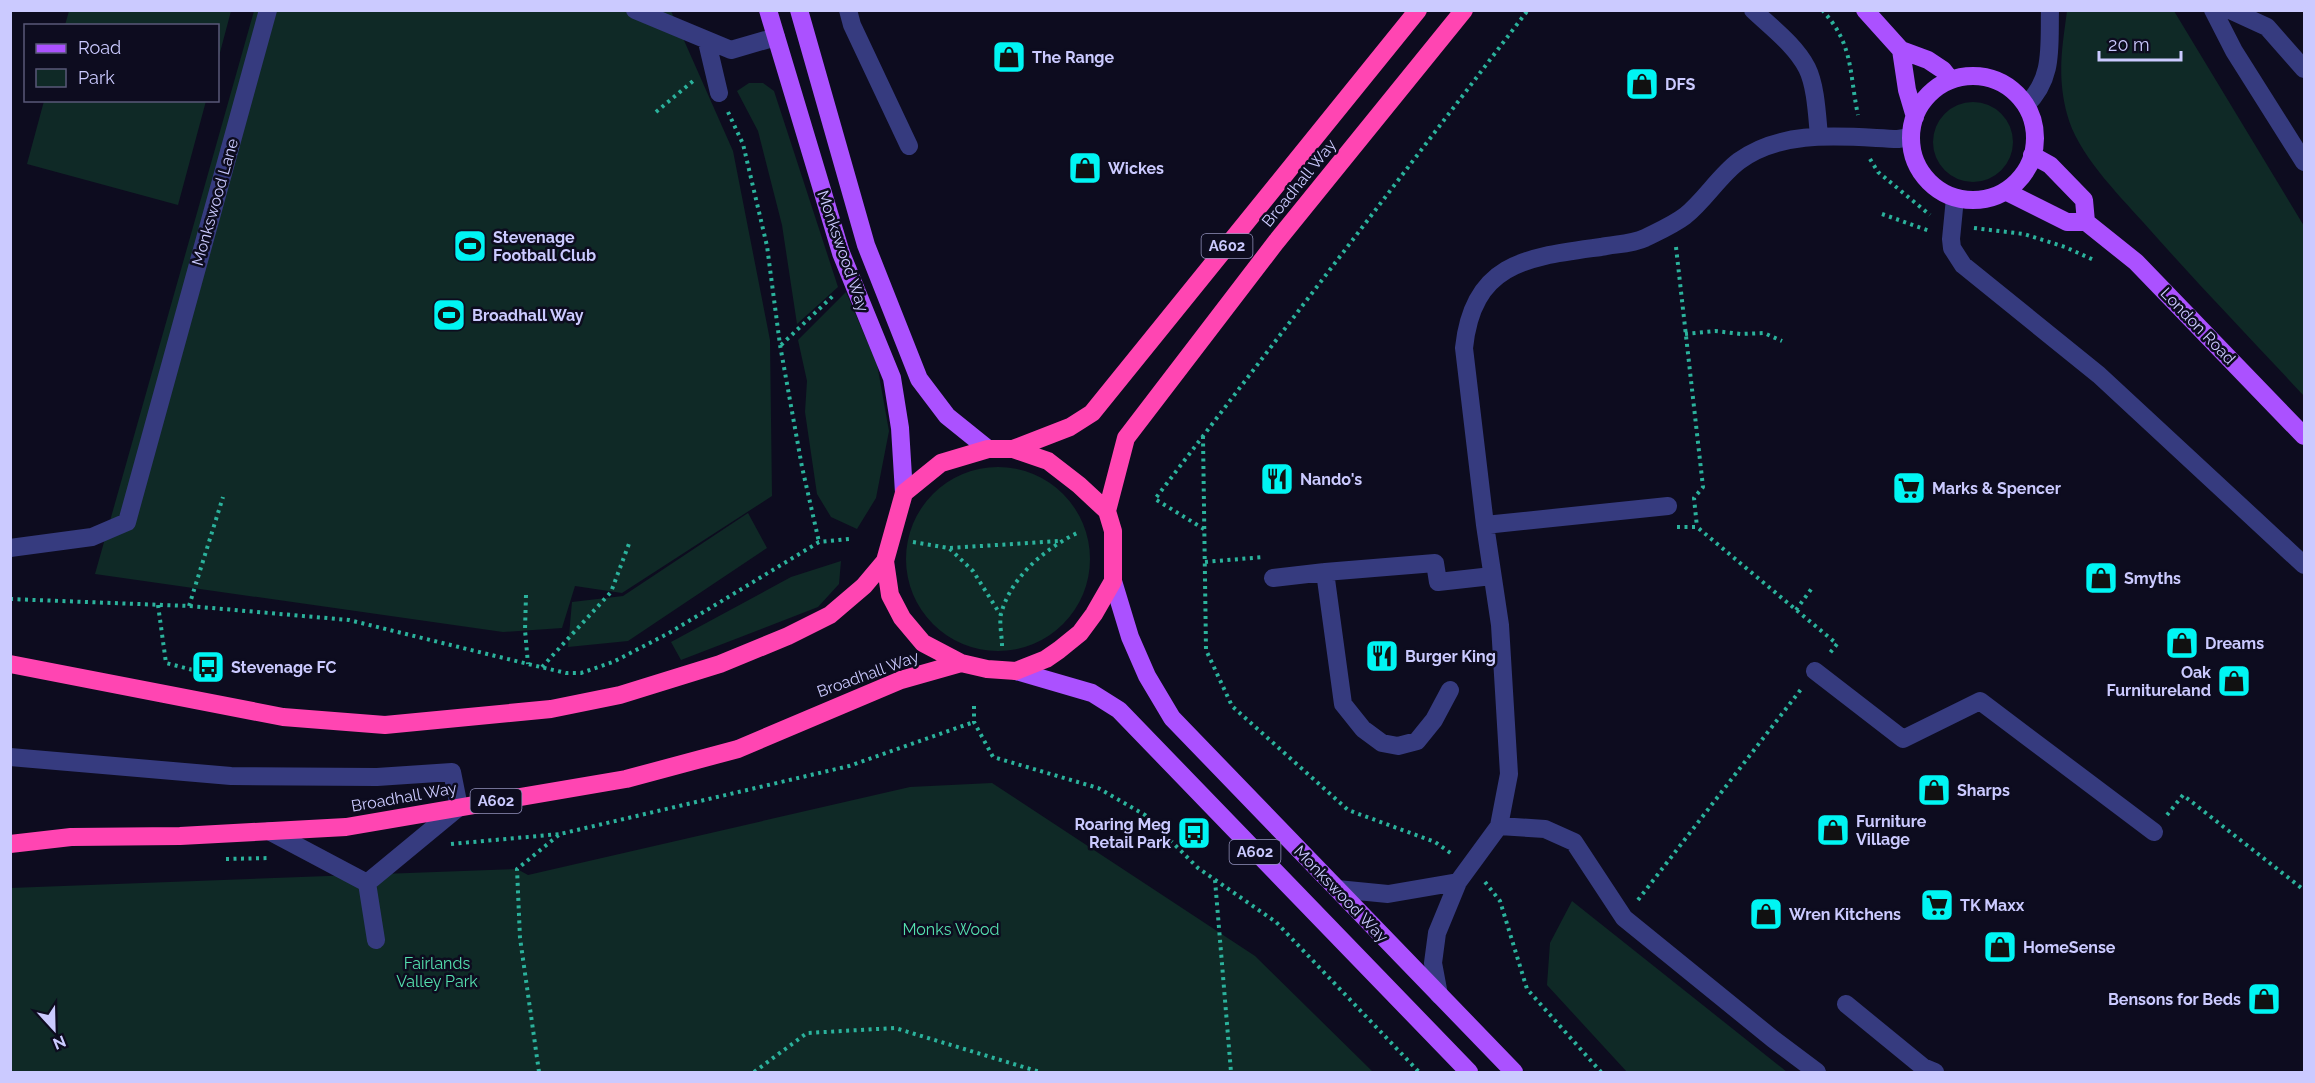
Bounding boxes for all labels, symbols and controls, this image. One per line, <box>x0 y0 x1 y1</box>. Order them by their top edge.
legend <box>24 24 219 102</box>
scale bar <box>2099 24 2182 62</box>
text: 20 m <box>2108 34 2150 55</box>
text: Road <box>78 37 121 58</box>
shop icon: The Range <box>991 39 1027 75</box>
place label: The Range <box>1032 48 1114 67</box>
shop icon: DFS <box>1624 66 1660 102</box>
text: Park <box>78 67 115 88</box>
place label: DFS <box>1665 75 1695 94</box>
street label: Broadhall Way <box>1258 135 1340 231</box>
street label: Monkswood Lane <box>188 136 242 268</box>
shop icon: Wickes <box>1067 150 1103 186</box>
place label: Wickes <box>1108 159 1164 178</box>
street label: Monkswood Way <box>813 188 873 314</box>
sports icon: Stevenage Football Club <box>452 228 488 264</box>
place label: Stevenage Football Club <box>493 228 596 265</box>
road number: A602 <box>1202 234 1252 258</box>
street label: London Road <box>2157 284 2239 368</box>
sports icon: Broadhall Way <box>431 297 467 333</box>
place label: Broadhall Way <box>472 306 584 325</box>
restaurant icon: Nando's <box>1259 461 1295 497</box>
place label: Nando's <box>1300 470 1362 489</box>
supermarket icon: Marks & Spencer <box>1891 470 1927 506</box>
place label: Marks & Spencer <box>1932 479 2061 498</box>
shop icon: Smyths <box>2083 560 2119 596</box>
place label: Smyths <box>2124 569 2181 588</box>
shop icon: Dreams <box>2164 625 2200 661</box>
place label: Dreams <box>2205 634 2264 653</box>
restaurant icon: Burger King <box>1364 638 1400 674</box>
street label: Broadhall Way <box>814 647 922 701</box>
place label: Burger King <box>1405 647 1496 666</box>
bus stop icon: Stevenage FC <box>190 649 226 685</box>
place label: Stevenage FC <box>231 658 337 677</box>
place label: Oak Furnitureland <box>2106 663 2211 700</box>
shop icon: Oak Furnitureland <box>2216 663 2252 699</box>
shop icon: Sharps <box>1916 772 1952 808</box>
street label: Broadhall Way <box>350 778 459 816</box>
place label: Sharps <box>1957 781 2010 800</box>
road number: A602 <box>470 789 522 813</box>
shop icon: Furniture Village <box>1815 812 1851 848</box>
place label: Furniture Village <box>1856 812 1927 849</box>
place label: Roaring Meg Retail Park <box>1074 815 1171 852</box>
bus stop icon: Roaring Meg Retail Park <box>1176 815 1212 851</box>
road number: A602 <box>1230 840 1280 864</box>
street label: Monkswood Way <box>1290 842 1392 947</box>
supermarket icon: TK Maxx <box>1919 887 1955 923</box>
shop icon: Wren Kitchens <box>1748 896 1784 932</box>
place label: TK Maxx <box>1960 896 2025 915</box>
place label: Wren Kitchens <box>1789 905 1901 924</box>
park label: Monks Wood <box>902 920 1000 939</box>
shop icon: HomeSense <box>1982 929 2018 965</box>
place label: HomeSense <box>2023 938 2116 957</box>
park label: Fairlands Valley Park <box>396 954 478 991</box>
shop icon: Bensons for Beds <box>2246 981 2282 1017</box>
place label: Bensons for Beds <box>2108 990 2241 1009</box>
north arrow <box>24 999 84 1059</box>
text: N <box>50 1031 69 1054</box>

